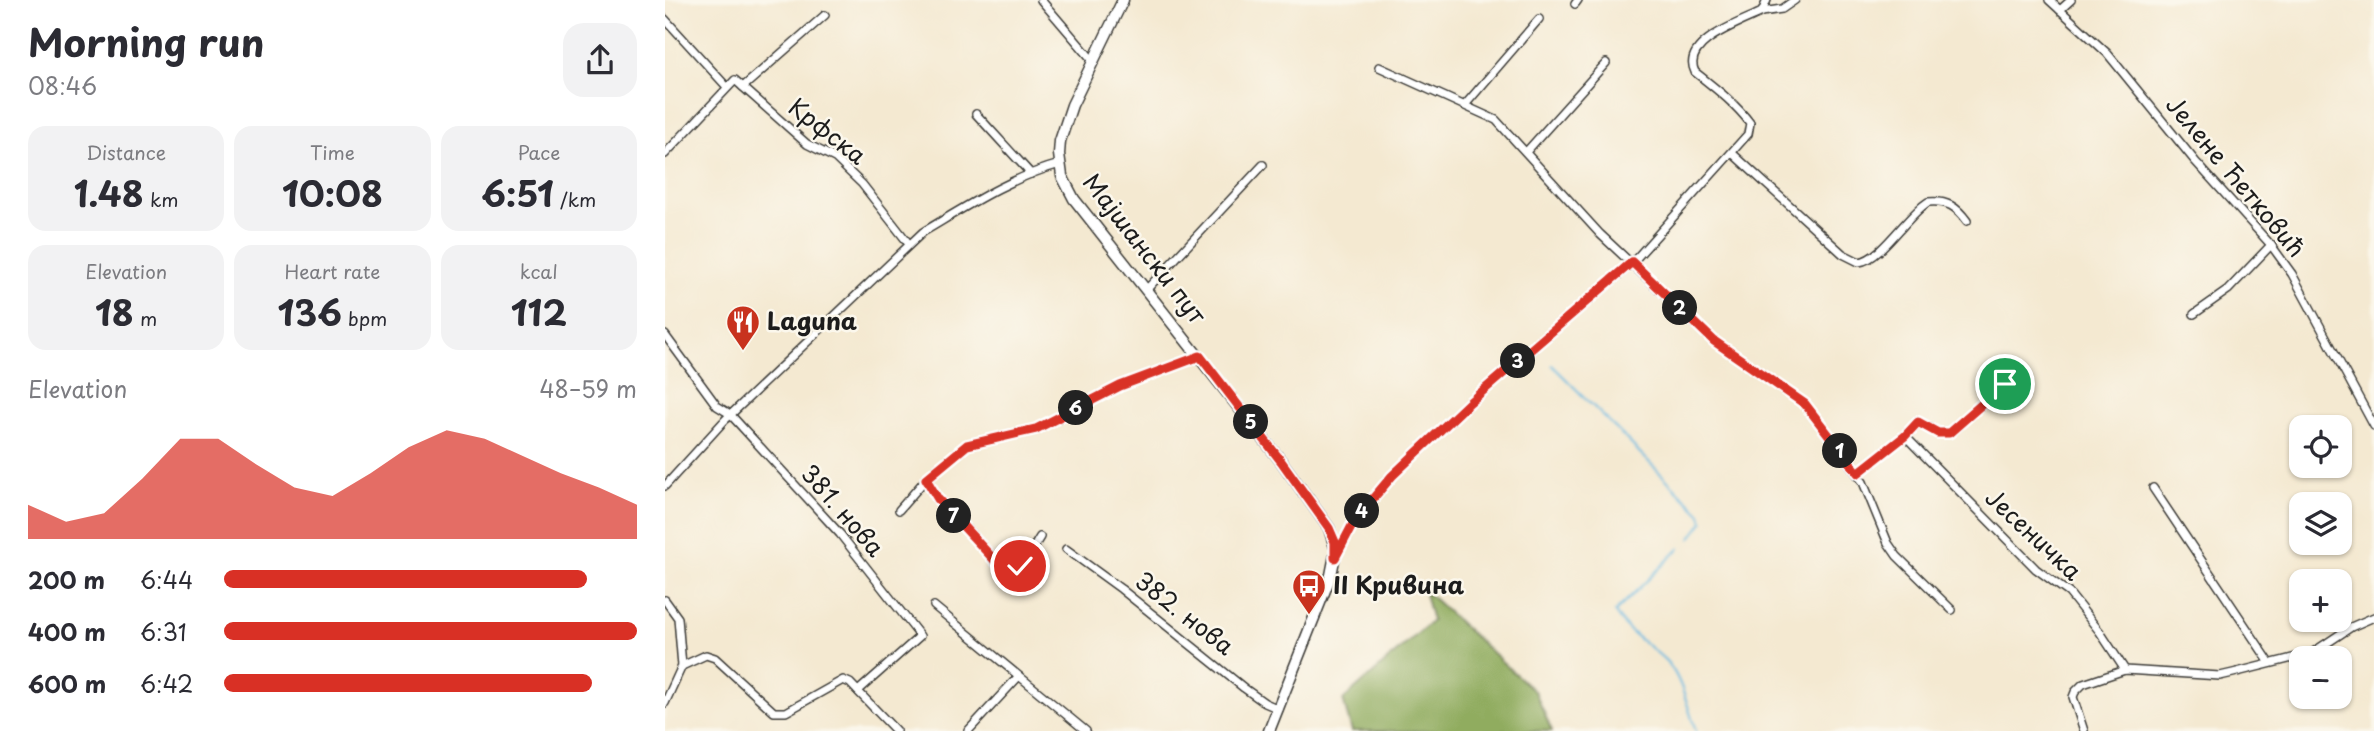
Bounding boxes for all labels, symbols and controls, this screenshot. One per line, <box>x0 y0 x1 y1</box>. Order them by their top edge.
text: Morning run <box>28 13 264 70</box>
button: share <box>563 23 637 97</box>
text: 08:46 <box>28 68 97 103</box>
street label: Јелене Ћетковић <box>2158 87 2315 264</box>
street label: Крфска <box>782 89 875 172</box>
text: Distance <box>86 138 166 166</box>
text: Time <box>310 138 355 166</box>
text: Pace <box>517 138 560 166</box>
street label: Мајшански пут <box>1075 165 1216 331</box>
text: 1.48 <box>74 166 144 219</box>
text: 10:08 <box>282 166 383 219</box>
text: 6:51 <box>481 166 554 219</box>
text: km <box>144 185 178 213</box>
text: /km <box>554 185 596 213</box>
text: Elevation <box>85 257 167 285</box>
text: Heart rate <box>285 257 380 285</box>
text: kcal <box>520 257 558 285</box>
text: 18 <box>95 285 134 338</box>
text: 136 <box>278 285 342 338</box>
text: 112 <box>511 285 567 338</box>
pin: 2 <box>1663 290 1697 326</box>
text: 2 <box>1673 293 1686 321</box>
place label: Laguna <box>767 302 858 338</box>
restaurant icon: Laguna <box>724 303 762 352</box>
text: m <box>134 304 157 332</box>
text: bpm <box>342 304 387 332</box>
pin: 3 <box>1501 344 1535 378</box>
text: 3 <box>1511 346 1524 374</box>
pin <box>1975 354 2035 414</box>
icon: arrive <box>1986 365 2024 403</box>
text: Elevation <box>28 371 127 406</box>
text: 48–59 m <box>540 371 637 406</box>
pin: 6 <box>1059 390 1093 426</box>
text: 6 <box>1069 393 1082 421</box>
pin: 5 <box>1233 404 1269 440</box>
text: 5 <box>1244 407 1257 435</box>
map controls <box>2289 415 2352 709</box>
button: locate <box>2289 415 2352 478</box>
pin: 1 <box>1823 434 1857 468</box>
text: 1 <box>1835 436 1844 464</box>
street label: 381. нова <box>793 456 894 564</box>
street label: Јесеничка <box>1978 479 2091 588</box>
button: layers <box>2289 492 2352 555</box>
pin: 4 <box>1345 494 1379 528</box>
text: 4 <box>1355 496 1368 524</box>
pin: 7 <box>937 498 971 534</box>
text: 7 <box>948 501 959 529</box>
pin <box>990 536 1050 596</box>
icon: check <box>1001 547 1039 585</box>
text: 200 m <box>28 562 105 597</box>
text: 6:44 <box>140 562 193 597</box>
street label: 382. нова <box>1128 562 1243 663</box>
place label: II Кривина <box>1333 566 1465 602</box>
bus stop icon: II Кривина <box>1290 567 1328 616</box>
button: + <box>2289 569 2352 632</box>
text: 400 m <box>28 614 106 649</box>
text: 6:31 <box>140 614 187 649</box>
button: − <box>2289 646 2352 709</box>
text: 600 m <box>28 666 106 701</box>
text: 6:42 <box>140 666 193 701</box>

